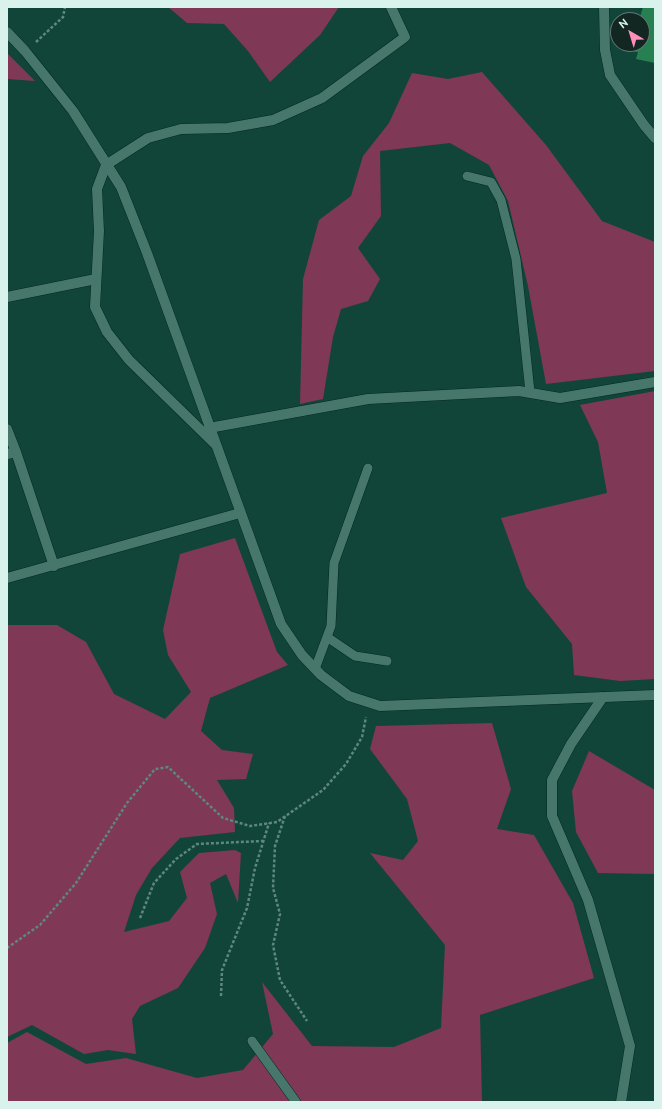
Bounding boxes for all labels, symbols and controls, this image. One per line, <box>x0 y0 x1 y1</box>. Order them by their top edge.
north arrow <box>610 12 650 52</box>
text: N <box>616 16 630 31</box>

